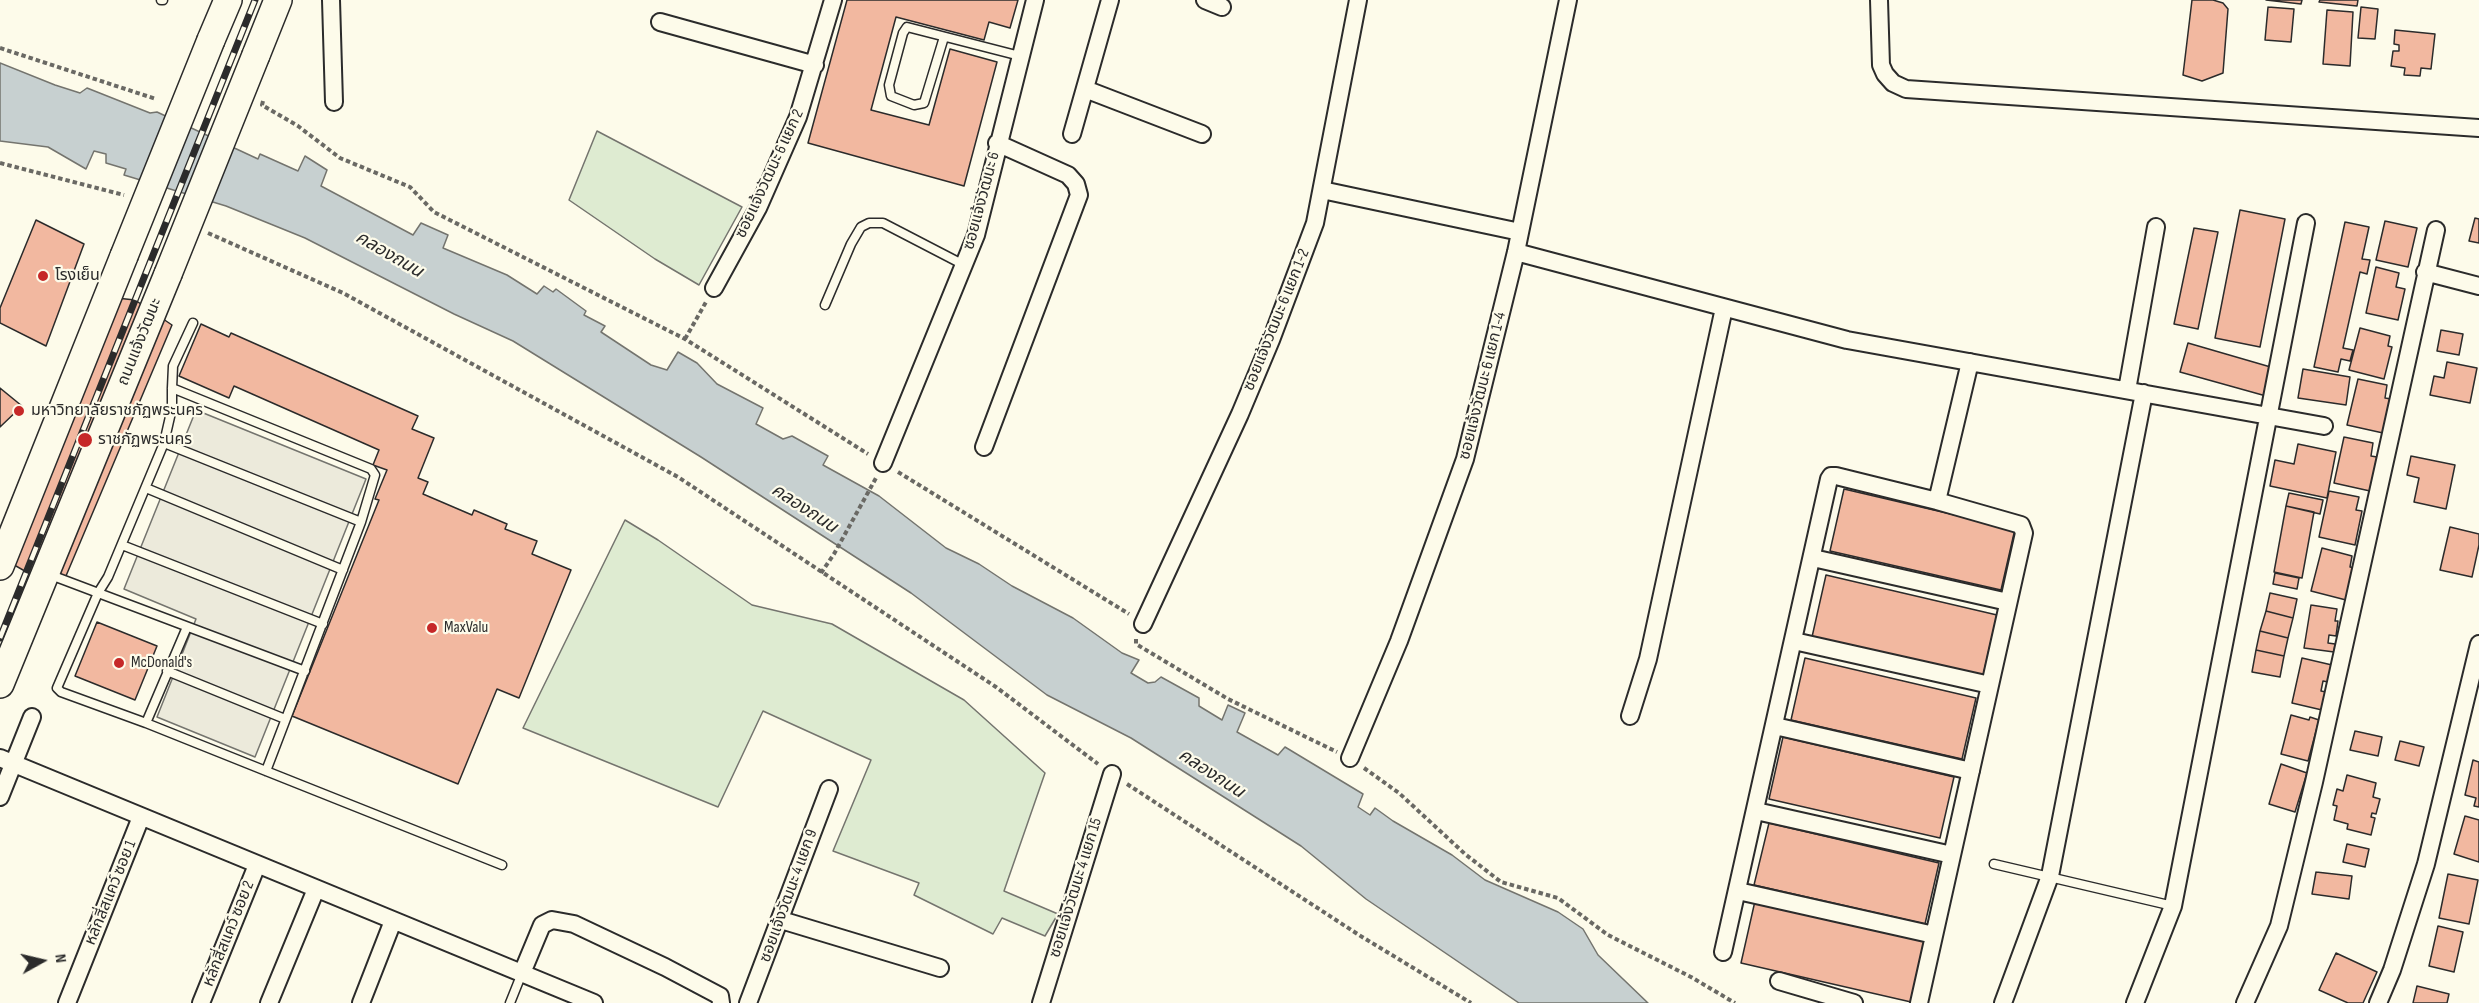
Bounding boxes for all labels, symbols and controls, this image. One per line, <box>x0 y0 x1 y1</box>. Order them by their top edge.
street label: ซอยแจ้งวัฒนะ 6 แยก 2 <box>732 107 808 241</box>
street label: ซอยแจ้งวัฒนะ 6 <box>960 150 1004 252</box>
water label: คลองถนน <box>351 227 427 283</box>
street label: ซอยแจ้งวัฒนะ 6 แยก 1-2 <box>1240 246 1314 394</box>
place label: โรงเย็น <box>55 266 100 286</box>
marker: โรงเย็น <box>36 269 50 283</box>
street label: ถนนแจ้งวัฒนะ <box>114 296 166 388</box>
street label: ซอยแจ้งวัฒนะ 6 แยก 1-4 <box>1455 310 1511 462</box>
place label: มหาวิทยาลัยราชภัฏพระนคร <box>31 401 203 421</box>
marker: มหาวิทยาลัยราชภัฏพระนคร <box>12 404 26 418</box>
place label: ราชภัฏพระนคร <box>98 430 192 450</box>
marker: ราชภัฏพระนคร <box>76 431 94 449</box>
water label: คลองถนน <box>767 480 841 538</box>
place label: MaxValu <box>444 618 488 638</box>
marker: MaxValu <box>425 621 439 635</box>
place label: McDonald's <box>131 653 192 673</box>
marker: McDonald's <box>112 656 126 670</box>
water label: คลองถนน <box>1174 745 1248 803</box>
street label: ซอยแจ้งวัฒนะ 4 แยก 15 <box>1046 816 1106 960</box>
street label: ซอยแจ้งวัฒนะ 4 แยก 9 <box>756 827 822 965</box>
street label: หลักสี่สแคว์ ซอย 1 <box>81 838 141 948</box>
street label: หลักสี่สแคว์ ซอย 2 <box>199 878 259 990</box>
north arrow <box>12 931 72 991</box>
text: N <box>50 953 70 964</box>

